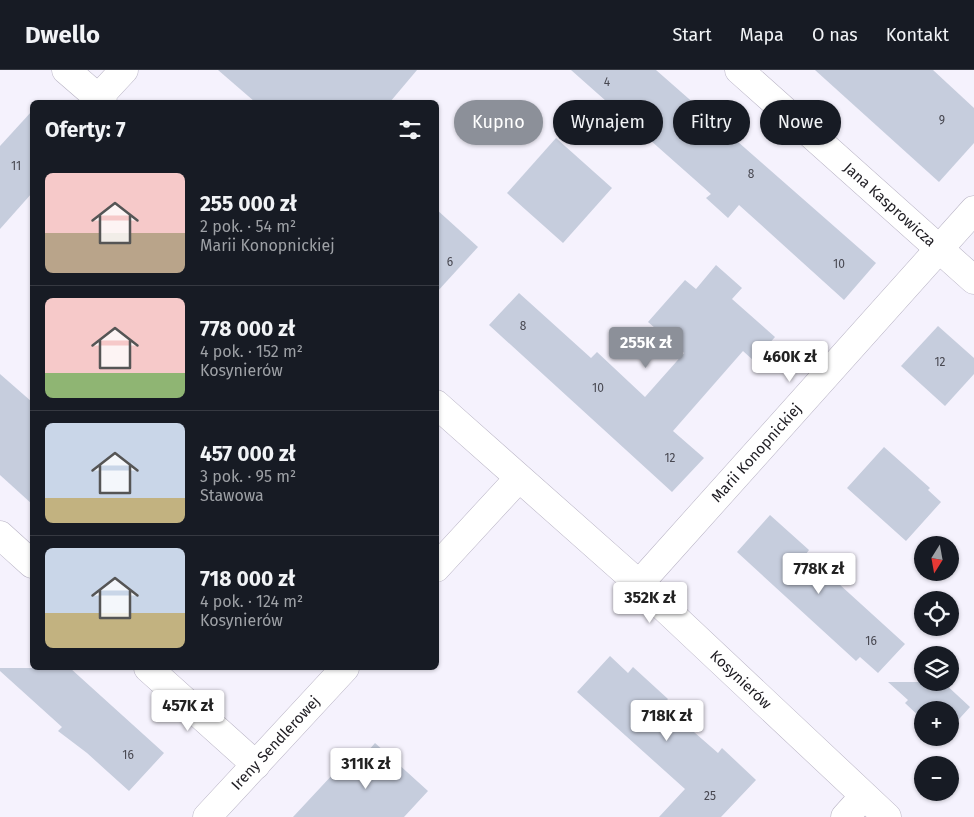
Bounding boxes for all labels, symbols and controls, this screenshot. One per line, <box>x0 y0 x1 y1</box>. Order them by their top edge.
text: Dwello <box>25 21 100 49</box>
text: Start <box>672 24 712 46</box>
text: Mapa <box>740 24 784 46</box>
text: O nas <box>812 24 858 46</box>
text: Kontakt <box>886 24 949 46</box>
house number: 4 <box>604 75 611 89</box>
chip: Kupno <box>454 100 543 145</box>
chip: Wynajem <box>553 100 663 145</box>
chip: Filtry <box>673 100 750 145</box>
chip: Nowe <box>760 100 841 145</box>
house number: 9 <box>939 113 945 127</box>
icon: filters <box>396 116 424 144</box>
text: Oferty: 7 <box>45 117 126 143</box>
house number: 11 <box>11 159 21 173</box>
street label: Jana Kasprowicza <box>840 159 939 250</box>
house number: 8 <box>748 167 755 181</box>
text: 255 000 zł <box>200 191 297 217</box>
icon: home <box>85 193 145 253</box>
text: 2 pok. · 54 m² <box>200 217 296 236</box>
text: Marii Konopnickiej <box>200 236 335 255</box>
house number: 6 <box>447 255 453 269</box>
house number: 10 <box>833 257 845 271</box>
text: 778 000 zł <box>200 316 295 342</box>
icon: home <box>85 318 145 378</box>
house number: 8 <box>520 319 527 333</box>
pin: 255K zł <box>600 326 692 369</box>
text: 255K zł <box>620 333 672 352</box>
pin: 460K zł <box>744 340 836 383</box>
text: 4 pok. · 152 m² <box>200 342 303 361</box>
text: 460K zł <box>763 347 817 366</box>
house number: 12 <box>934 355 946 369</box>
text: Kosynierów <box>200 361 283 380</box>
house number: 10 <box>592 381 604 395</box>
street label: Marii Konopnickiej <box>708 400 805 506</box>
text: 457 000 zł <box>200 441 296 467</box>
icon: home <box>85 443 145 503</box>
house number: 12 <box>664 451 676 465</box>
text: 3 pok. · 95 m² <box>200 467 296 486</box>
text: Stawowa <box>200 486 264 505</box>
north arrow <box>914 536 959 581</box>
map controls <box>914 536 959 801</box>
pin: 778K zł <box>773 552 865 595</box>
text: 778K zł <box>794 559 844 578</box>
text: 718 000 zł <box>200 566 295 592</box>
icon: home <box>85 568 145 628</box>
pin: 352K zł <box>604 582 696 624</box>
text: 352K zł <box>624 588 676 607</box>
button: locate <box>914 591 959 636</box>
text: 4 pok. · 124 m² <box>200 592 303 611</box>
text: Kosynierów <box>200 611 283 630</box>
house number: 16 <box>865 634 877 648</box>
button: layers <box>914 646 959 691</box>
street label: Kosynierów <box>706 647 775 713</box>
pin: 457K zł <box>142 690 234 732</box>
street label: Ireny Sendlerowej <box>228 692 324 794</box>
text: 457K zł <box>162 696 214 715</box>
pin: 718K zł <box>621 700 713 742</box>
button: + <box>914 701 959 746</box>
text: 718K zł <box>642 706 692 725</box>
house number: 16 <box>122 748 134 762</box>
pin: 311K zł <box>320 748 412 790</box>
text: 311K zł <box>341 754 391 773</box>
button: − <box>914 756 959 801</box>
house number: 25 <box>704 789 716 803</box>

